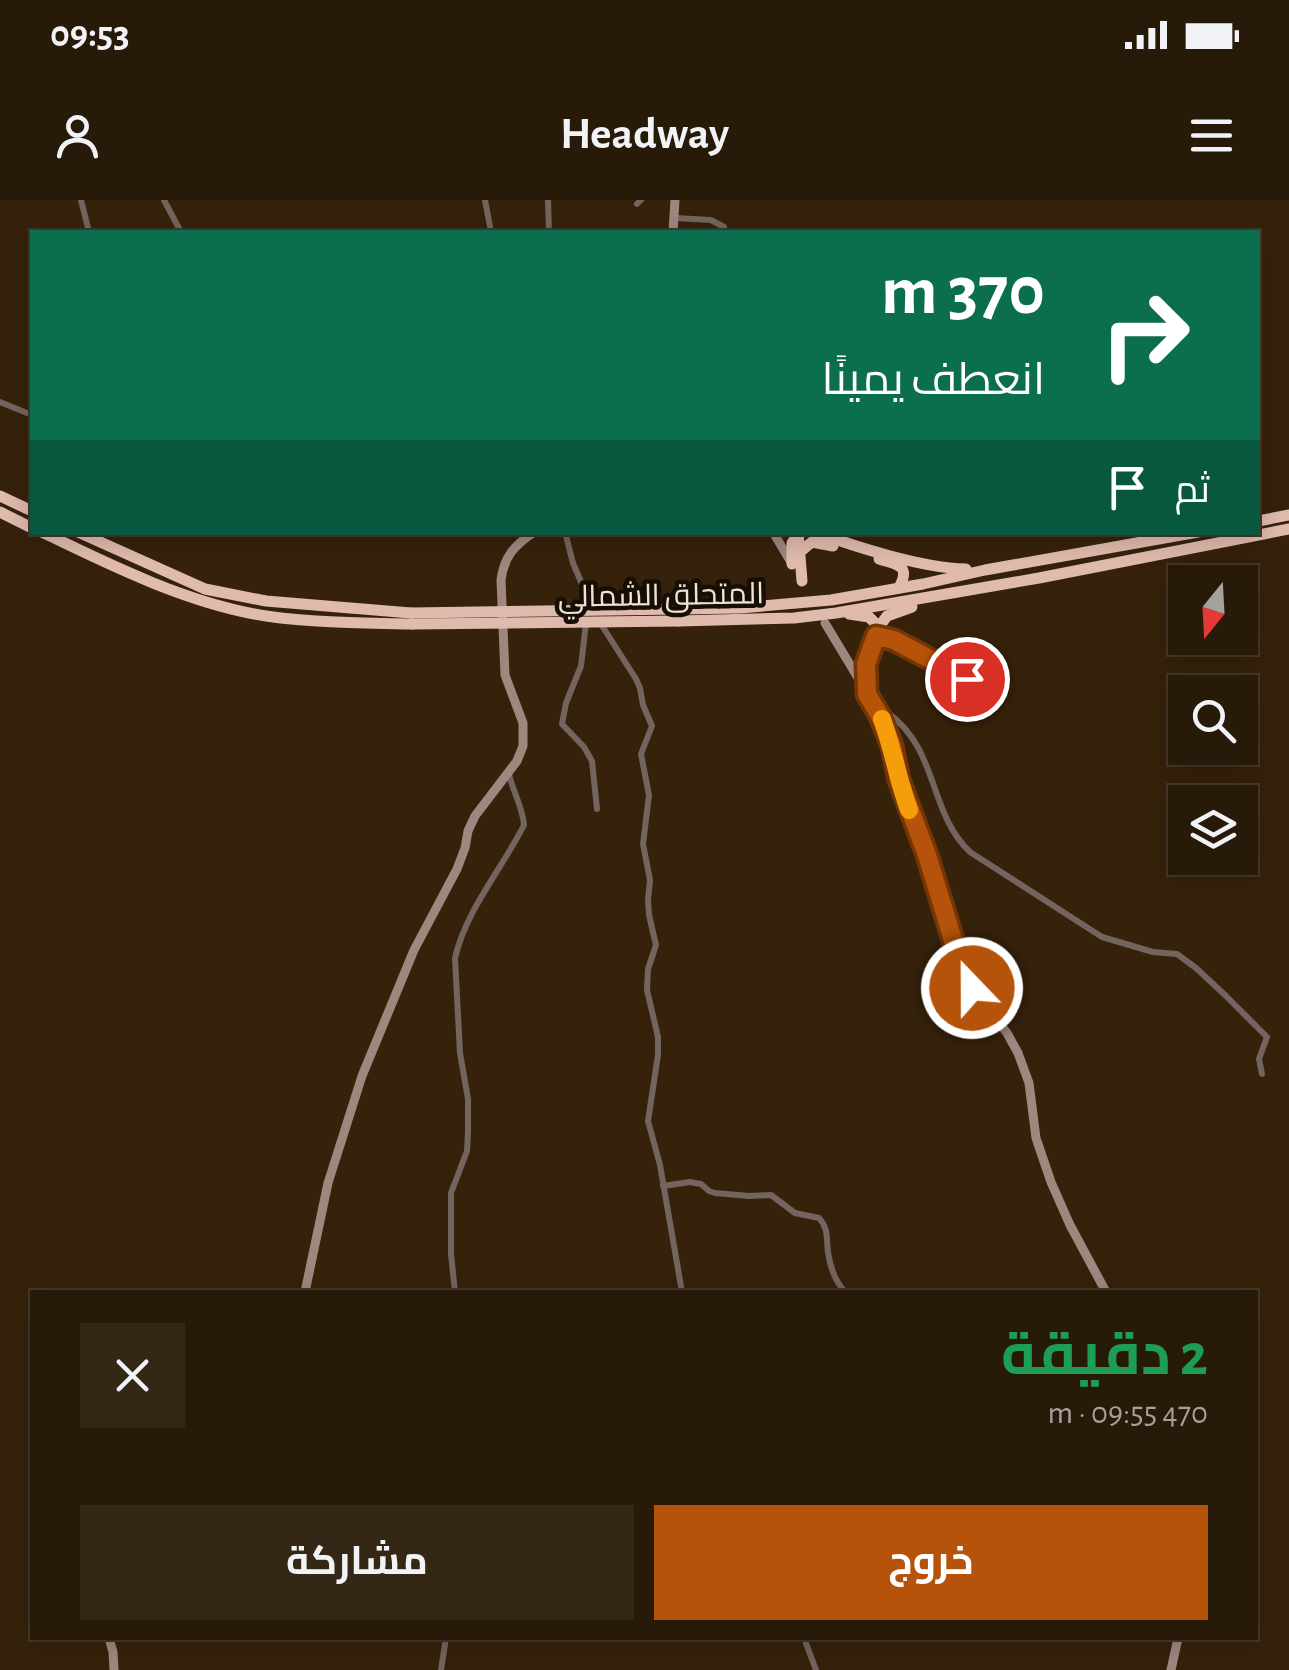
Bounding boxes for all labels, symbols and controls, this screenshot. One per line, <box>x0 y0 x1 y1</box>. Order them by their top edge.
text: 09:53 <box>50 16 130 54</box>
icon: person <box>50 108 105 163</box>
icon: menu <box>1184 108 1239 163</box>
text: Headway <box>560 112 729 157</box>
text: 370 m <box>881 257 1045 327</box>
icon: right <box>1080 270 1210 400</box>
text: انعطف يمينًا <box>822 358 1045 403</box>
icon: arrive <box>1100 460 1155 515</box>
text: ثم <box>1175 472 1210 510</box>
north arrow <box>1168 565 1258 655</box>
map controls <box>1168 565 1258 875</box>
street label: المتحلق الشمالي <box>558 579 765 620</box>
pin <box>925 637 1010 722</box>
icon: arrive <box>940 652 995 707</box>
button: search <box>1168 675 1258 765</box>
button: layers <box>1168 785 1258 875</box>
position arrow <box>920 936 1024 1040</box>
button: close <box>80 1323 185 1428</box>
text: 2 دقيقة <box>1001 1326 1208 1386</box>
text: 470 m · 09:55 <box>1048 1397 1208 1429</box>
button: مشاركة <box>80 1505 634 1620</box>
button: خروج <box>654 1505 1208 1620</box>

